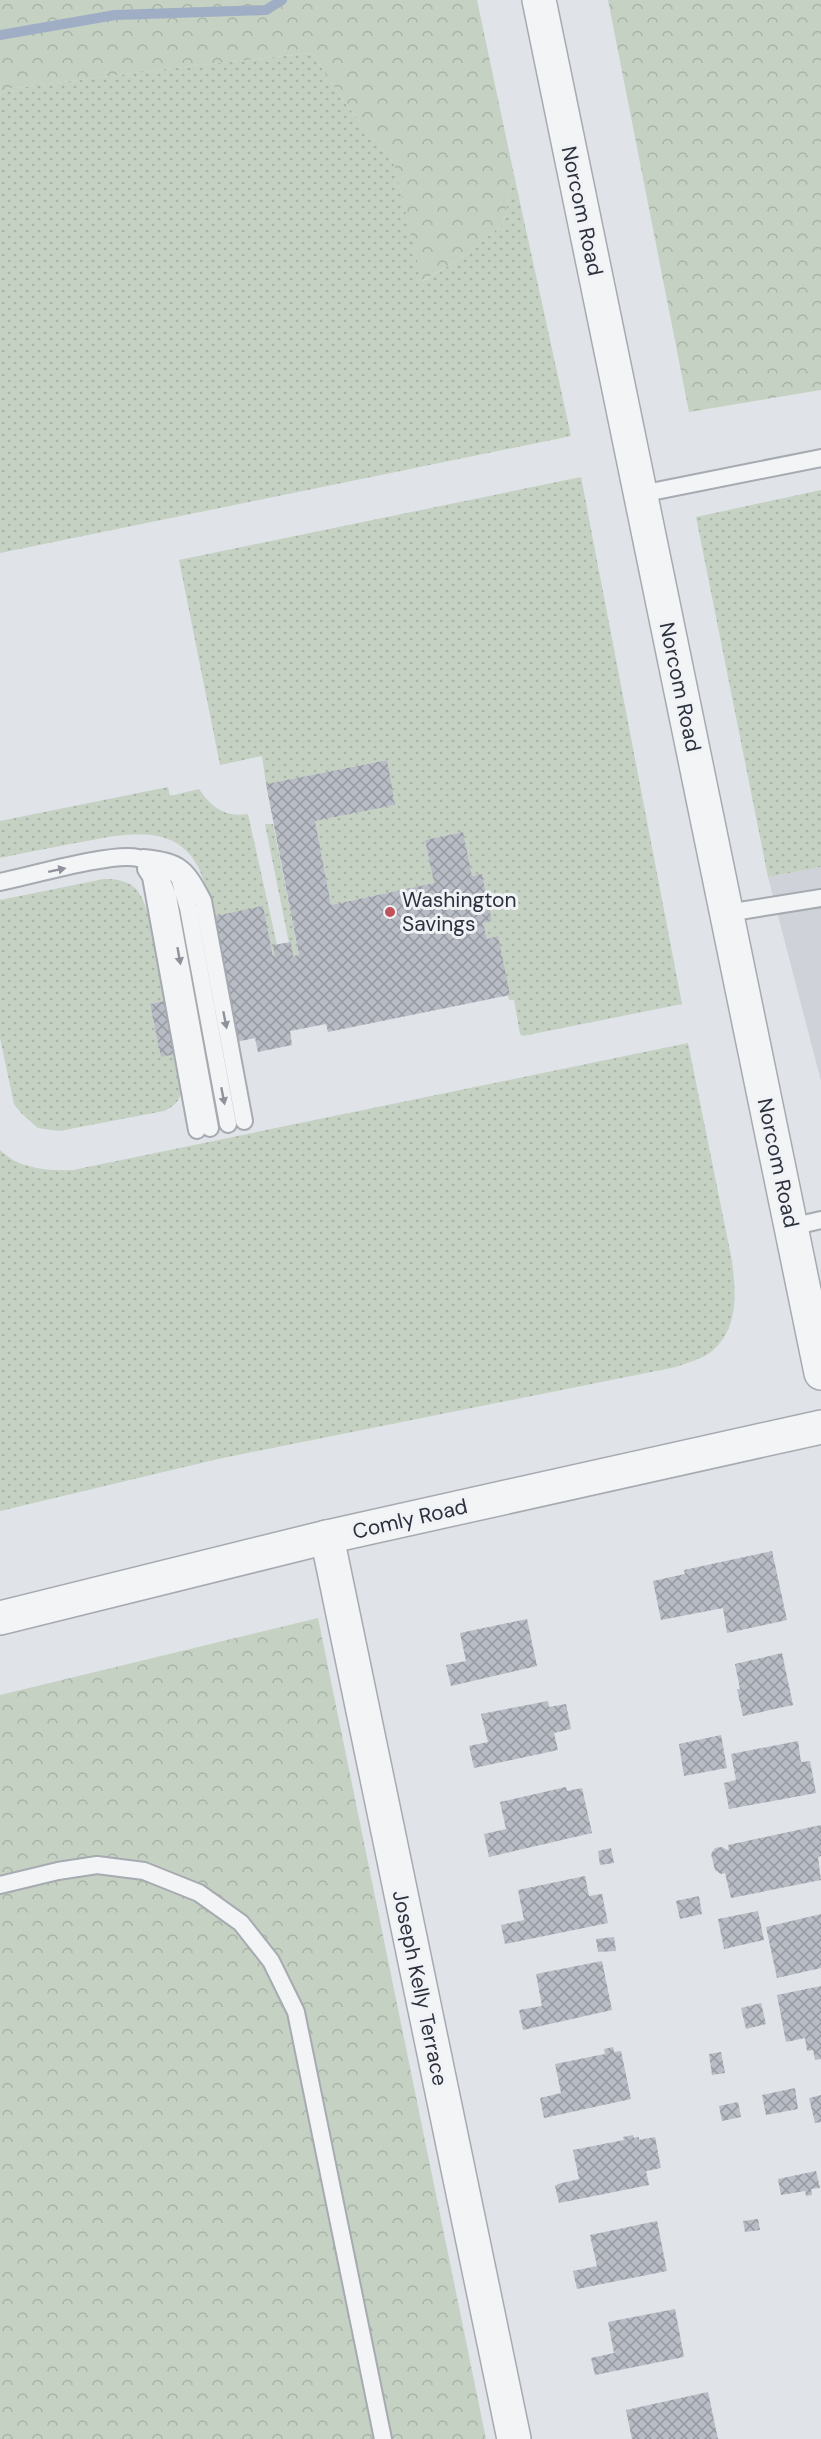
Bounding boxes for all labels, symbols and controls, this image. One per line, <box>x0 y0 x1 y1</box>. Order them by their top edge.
street label: Norcom Road <box>555 144 609 278</box>
street label: Norcom Road <box>653 620 707 754</box>
one-way arrow <box>48 865 67 874</box>
place label: Washington Savings <box>402 886 517 938</box>
marker: Washington Savings <box>383 905 397 919</box>
one-way arrow <box>175 947 184 966</box>
one-way arrow <box>221 1011 230 1030</box>
one-way arrow <box>219 1087 228 1106</box>
street label: Norcom Road <box>751 1096 805 1230</box>
street label: Comly Road <box>350 1492 470 1546</box>
street label: Joseph Kelly Terrace <box>386 1888 454 2088</box>

